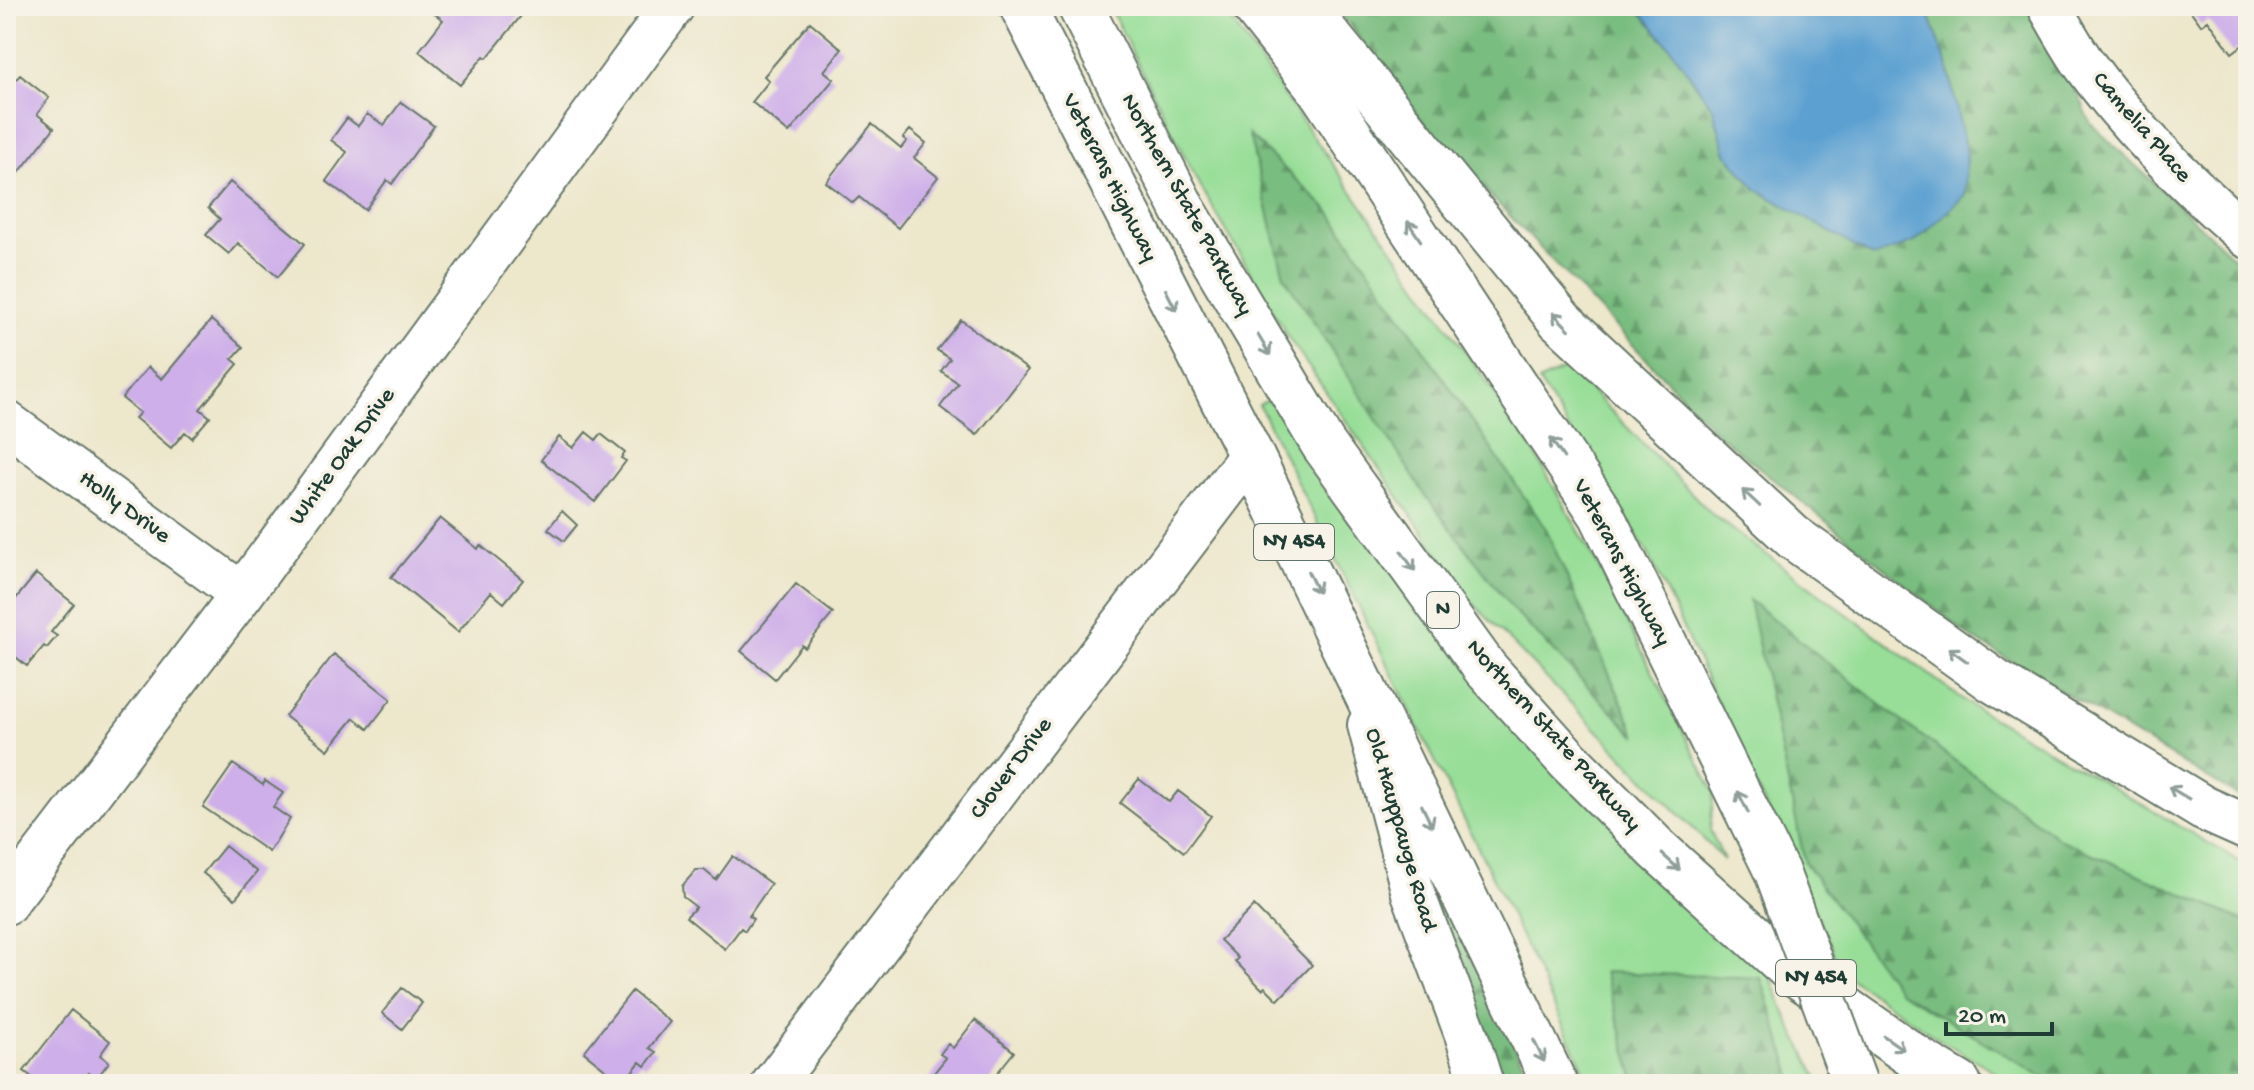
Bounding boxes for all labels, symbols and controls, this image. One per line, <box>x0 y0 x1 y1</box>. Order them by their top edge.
street label: Camelia Place <box>2085 67 2197 190</box>
street label: Veterans Highway <box>1054 88 1164 267</box>
street label: Northern State Parkway <box>1113 89 1259 321</box>
one-way arrow <box>1406 220 1422 243</box>
one-way arrow <box>1164 288 1180 312</box>
one-way arrow <box>1552 311 1571 331</box>
one-way arrow <box>1256 333 1272 356</box>
street label: White Oak Drive <box>283 382 403 531</box>
one-way arrow <box>1549 437 1565 460</box>
street label: Holly Drive <box>72 465 176 551</box>
street label: Veterans Highway <box>1564 474 1677 652</box>
one-way arrow <box>1742 490 1762 508</box>
road number: NY 454 <box>1254 524 1334 560</box>
one-way arrow <box>1400 550 1416 572</box>
one-way arrow <box>1306 570 1322 594</box>
road number: N <box>1427 592 1459 628</box>
street label: Northern State Parkway <box>1459 634 1647 838</box>
one-way arrow <box>1948 647 1970 663</box>
street label: Clover Drive <box>964 712 1060 826</box>
street label: Old Hauppauge Road <box>1357 725 1443 937</box>
one-way arrow <box>2168 785 2191 801</box>
one-way arrow <box>1734 790 1750 814</box>
one-way arrow <box>1420 804 1435 828</box>
one-way arrow <box>1660 852 1680 870</box>
road number: NY 454 <box>1776 960 1856 996</box>
scale bar <box>1946 986 2052 1036</box>
text: 20 m <box>1958 1003 2006 1032</box>
one-way arrow <box>1883 1035 1905 1051</box>
one-way arrow <box>1532 1039 1547 1063</box>

